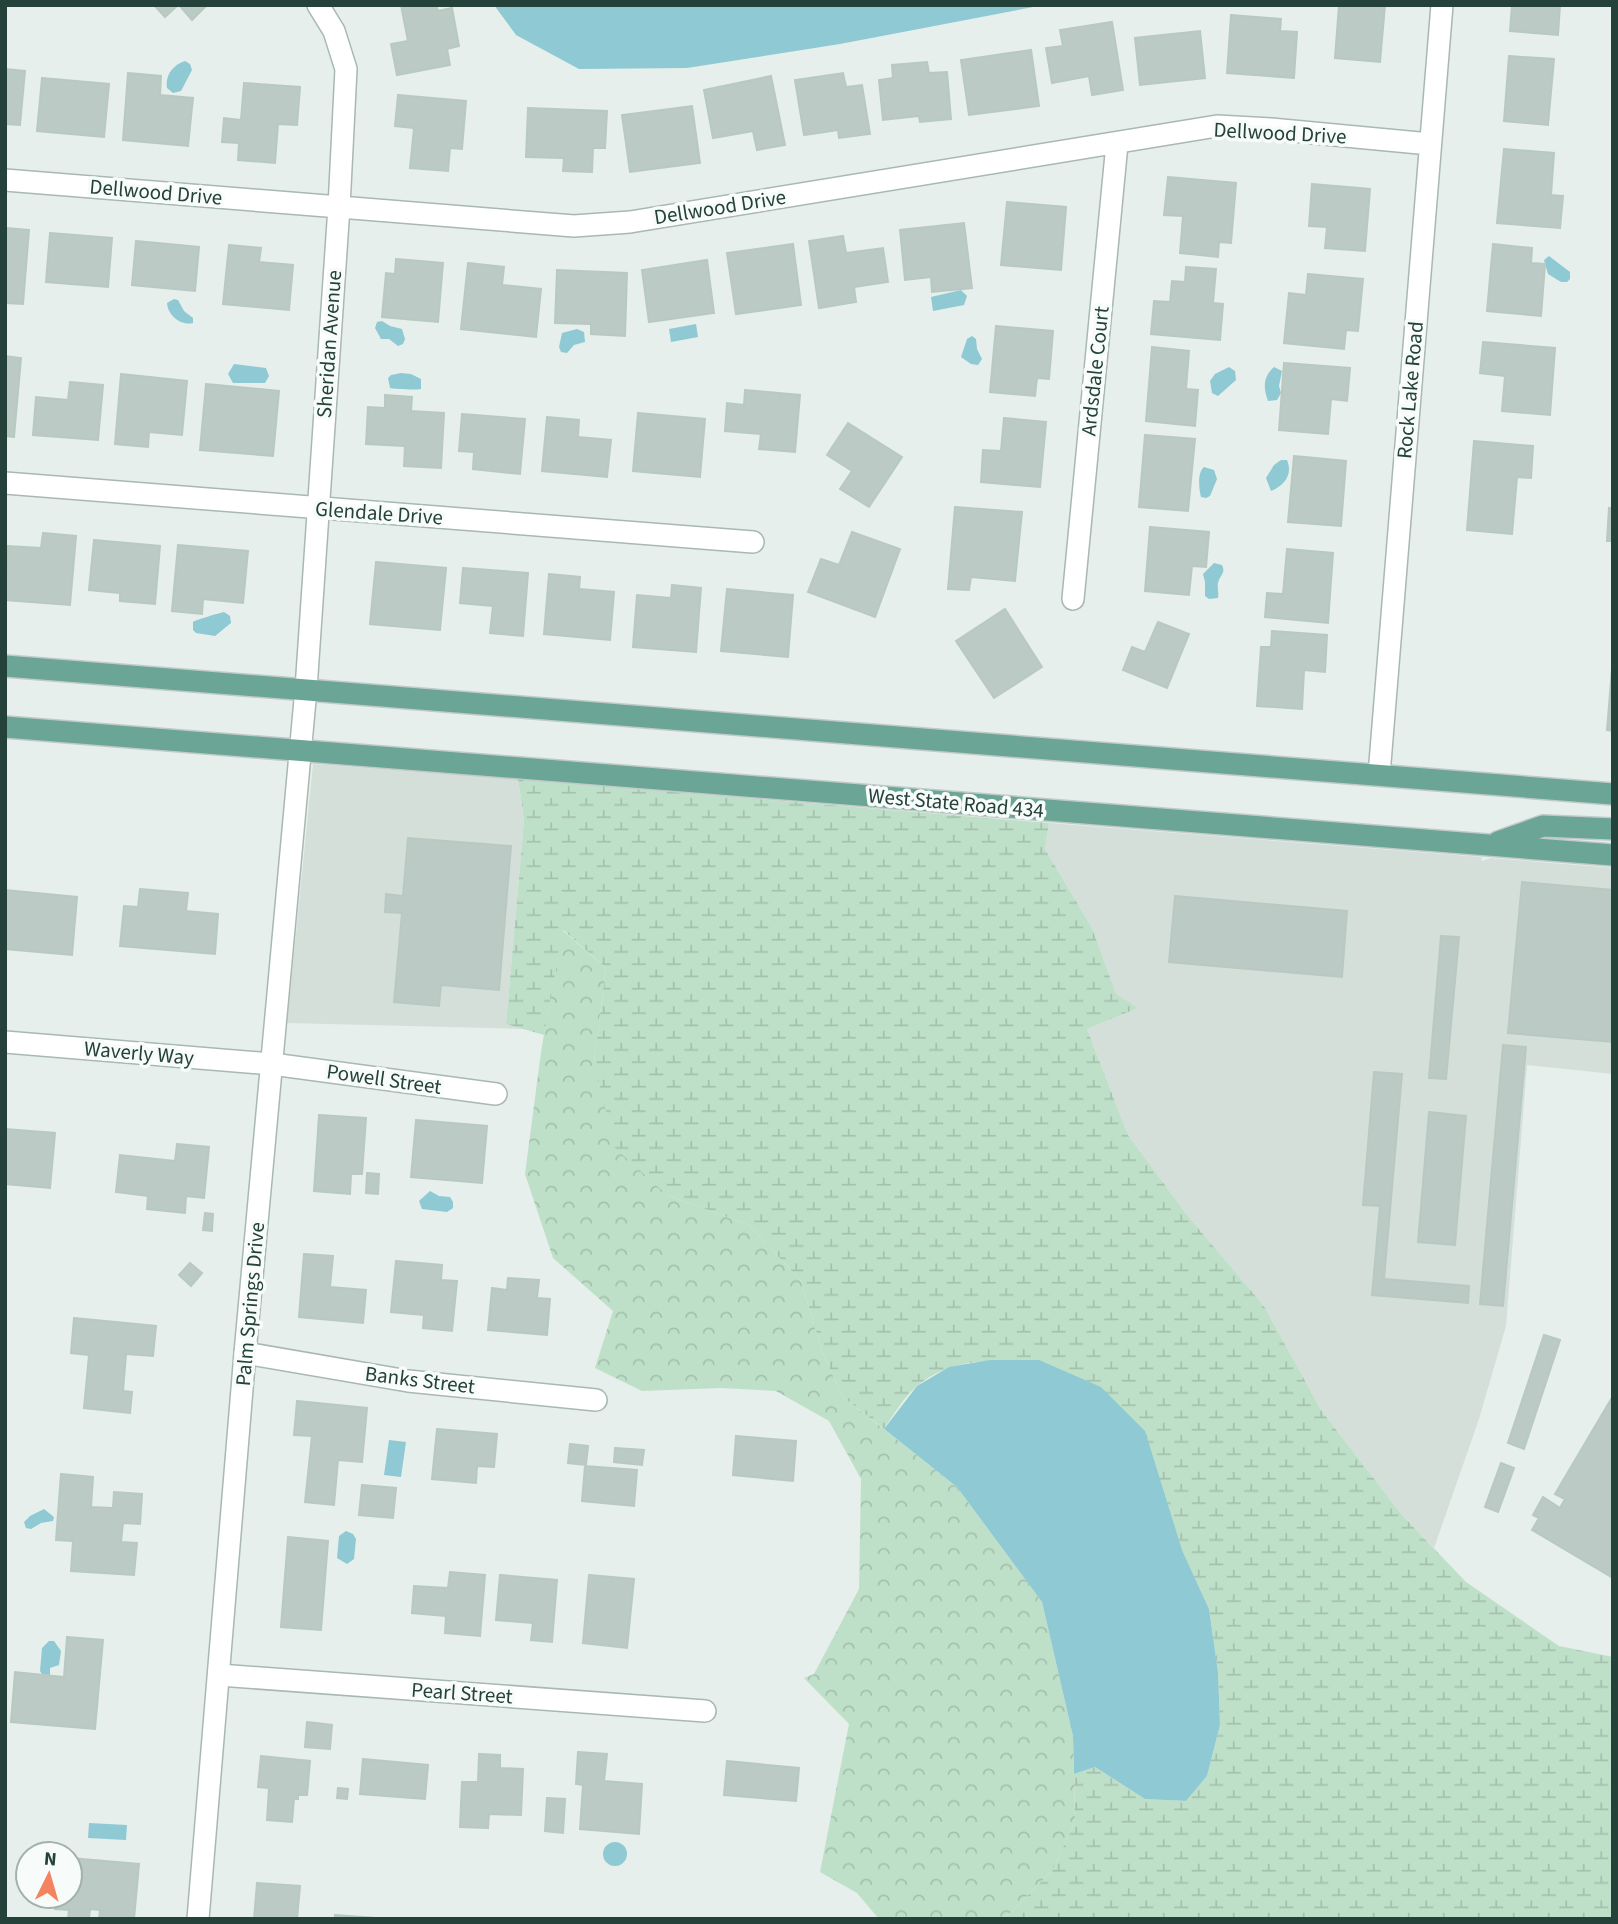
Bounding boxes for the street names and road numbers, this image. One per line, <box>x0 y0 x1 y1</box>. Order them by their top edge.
street label: Dellwood Drive <box>1213 115 1347 151</box>
street label: Dellwood Drive <box>88 171 224 213</box>
street label: Dellwood Drive <box>652 182 788 232</box>
street label: Sheridan Avenue <box>309 269 349 419</box>
street label: Ardsdale Court <box>1073 305 1117 437</box>
street label: Rock Lake Road <box>1389 320 1431 460</box>
street label: Glendale Drive <box>314 494 444 532</box>
street label: West State Road 434 <box>867 780 1045 826</box>
street label: Waverly Way <box>83 1033 195 1073</box>
street label: Powell Street <box>325 1056 443 1102</box>
street label: Palm Springs Drive <box>228 1221 272 1387</box>
street label: Banks Street <box>363 1358 477 1402</box>
street label: Pearl Street <box>410 1674 514 1712</box>

